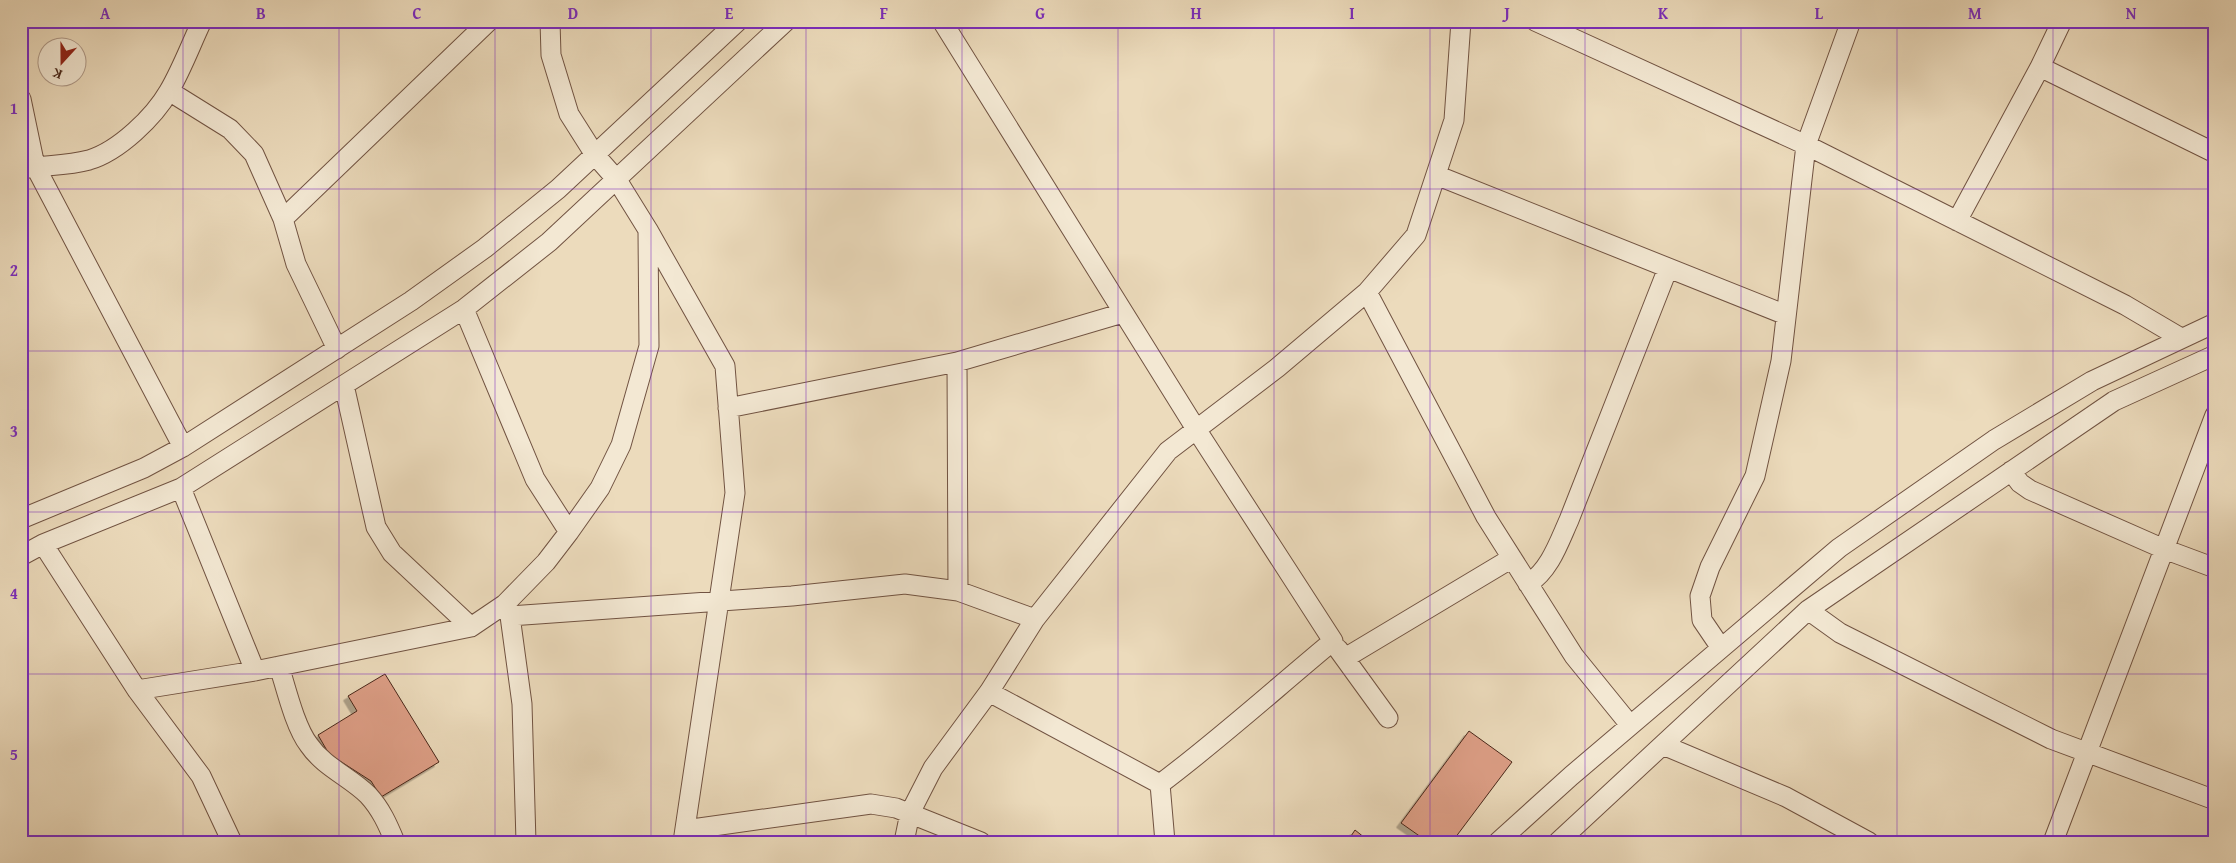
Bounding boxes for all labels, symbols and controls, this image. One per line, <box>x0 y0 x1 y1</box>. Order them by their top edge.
text: A <box>100 1 111 25</box>
text: B <box>256 1 266 25</box>
text: C <box>412 1 422 25</box>
text: D <box>568 1 578 25</box>
text: E <box>725 1 734 25</box>
text: F <box>880 1 888 25</box>
text: G <box>1035 1 1045 25</box>
text: H <box>1190 1 1202 25</box>
text: I <box>1349 1 1355 25</box>
text: J <box>1501 1 1510 25</box>
text: K <box>1658 1 1669 25</box>
text: L <box>1815 1 1824 25</box>
text: M <box>1968 1 1982 25</box>
text: N <box>2126 1 2137 25</box>
north arrow <box>38 38 88 88</box>
text: K <box>49 63 65 85</box>
text: 1 <box>10 96 18 120</box>
text: 2 <box>10 258 18 282</box>
text: 3 <box>10 419 18 443</box>
text: 4 <box>10 581 18 605</box>
text: 5 <box>10 742 18 766</box>

